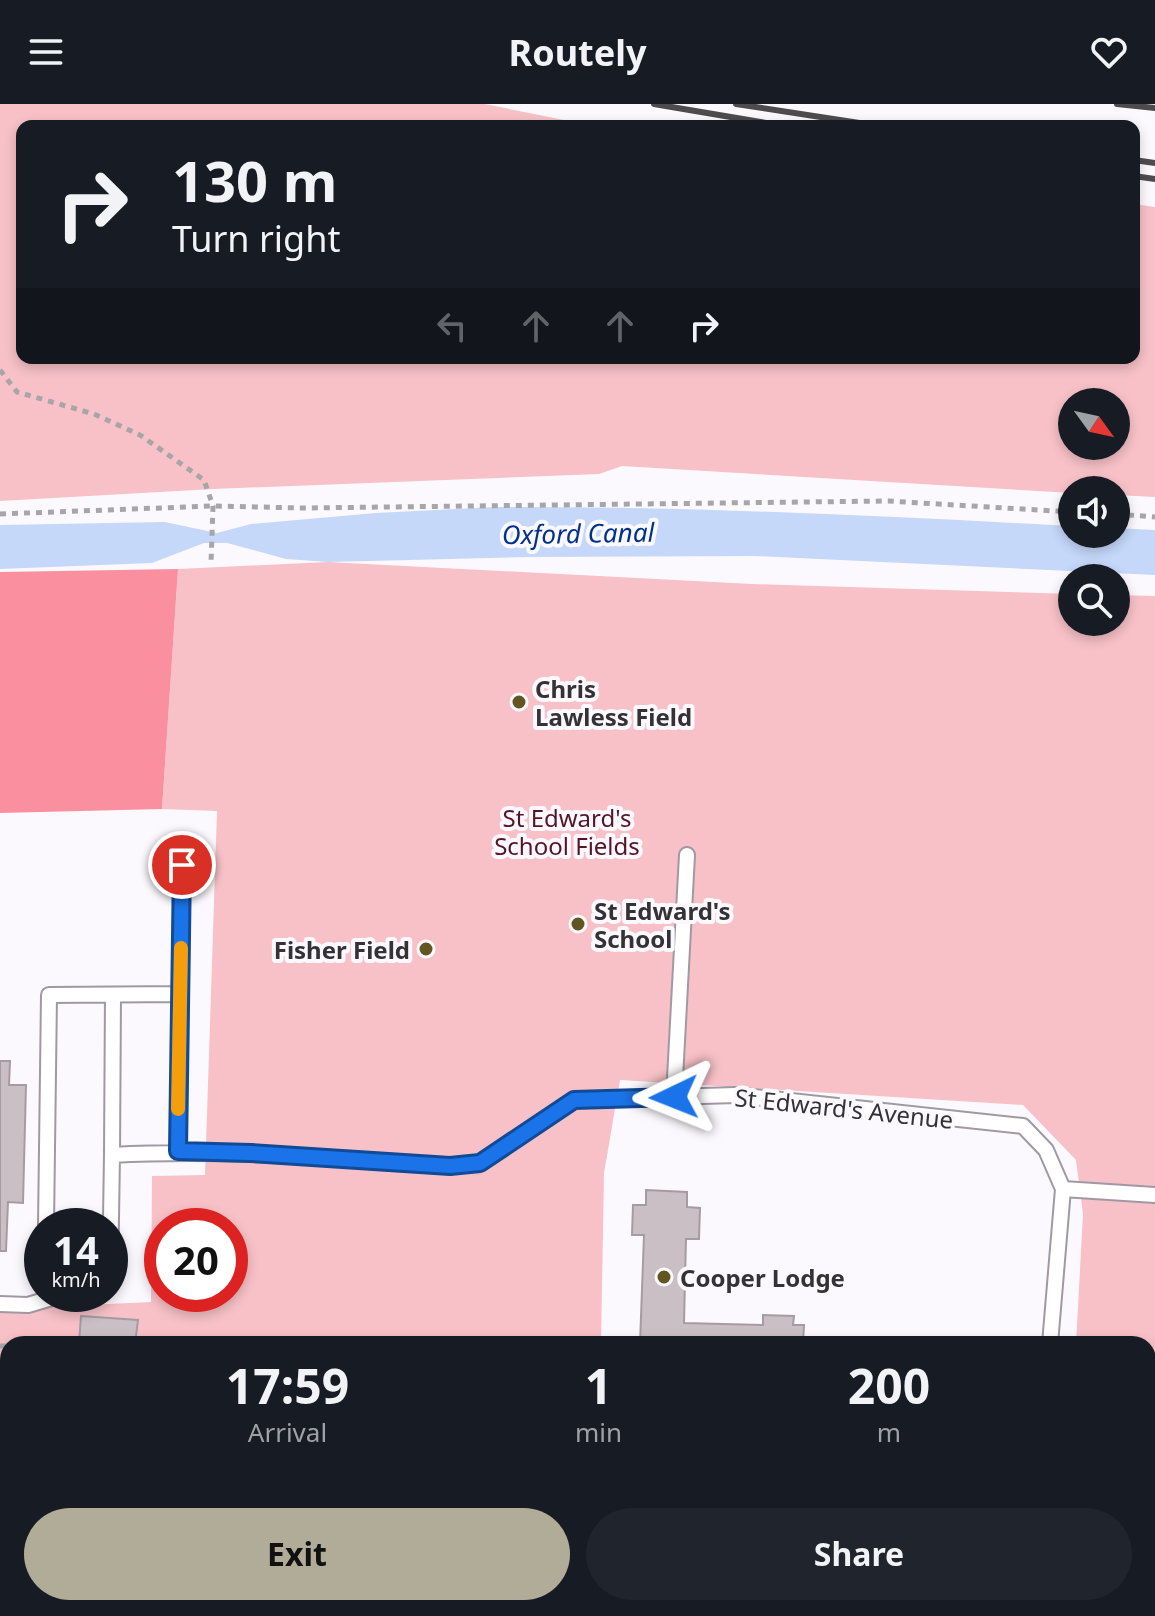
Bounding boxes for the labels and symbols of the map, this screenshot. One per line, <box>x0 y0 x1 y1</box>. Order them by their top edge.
north arrow <box>1058 388 1130 460</box>
water label: Oxford Canal <box>501 514 656 552</box>
place label: Chris Lawless Field <box>535 672 692 733</box>
marker: Chris Lawless Field <box>510 693 528 711</box>
park label: St Edward's School Fields <box>494 801 640 862</box>
pin <box>148 831 216 899</box>
place label: St Edward's School <box>594 894 731 955</box>
marker: St Edward's School <box>569 915 587 933</box>
place label: Fisher Field <box>274 933 410 966</box>
marker: Fisher Field <box>417 940 435 958</box>
position arrow <box>632 1055 716 1139</box>
street label: St Edward's Avenue <box>733 1080 955 1136</box>
speed limit sign: 20 <box>144 1208 248 1312</box>
place label: Cooper Lodge <box>680 1261 845 1294</box>
marker: Cooper Lodge <box>655 1268 673 1286</box>

